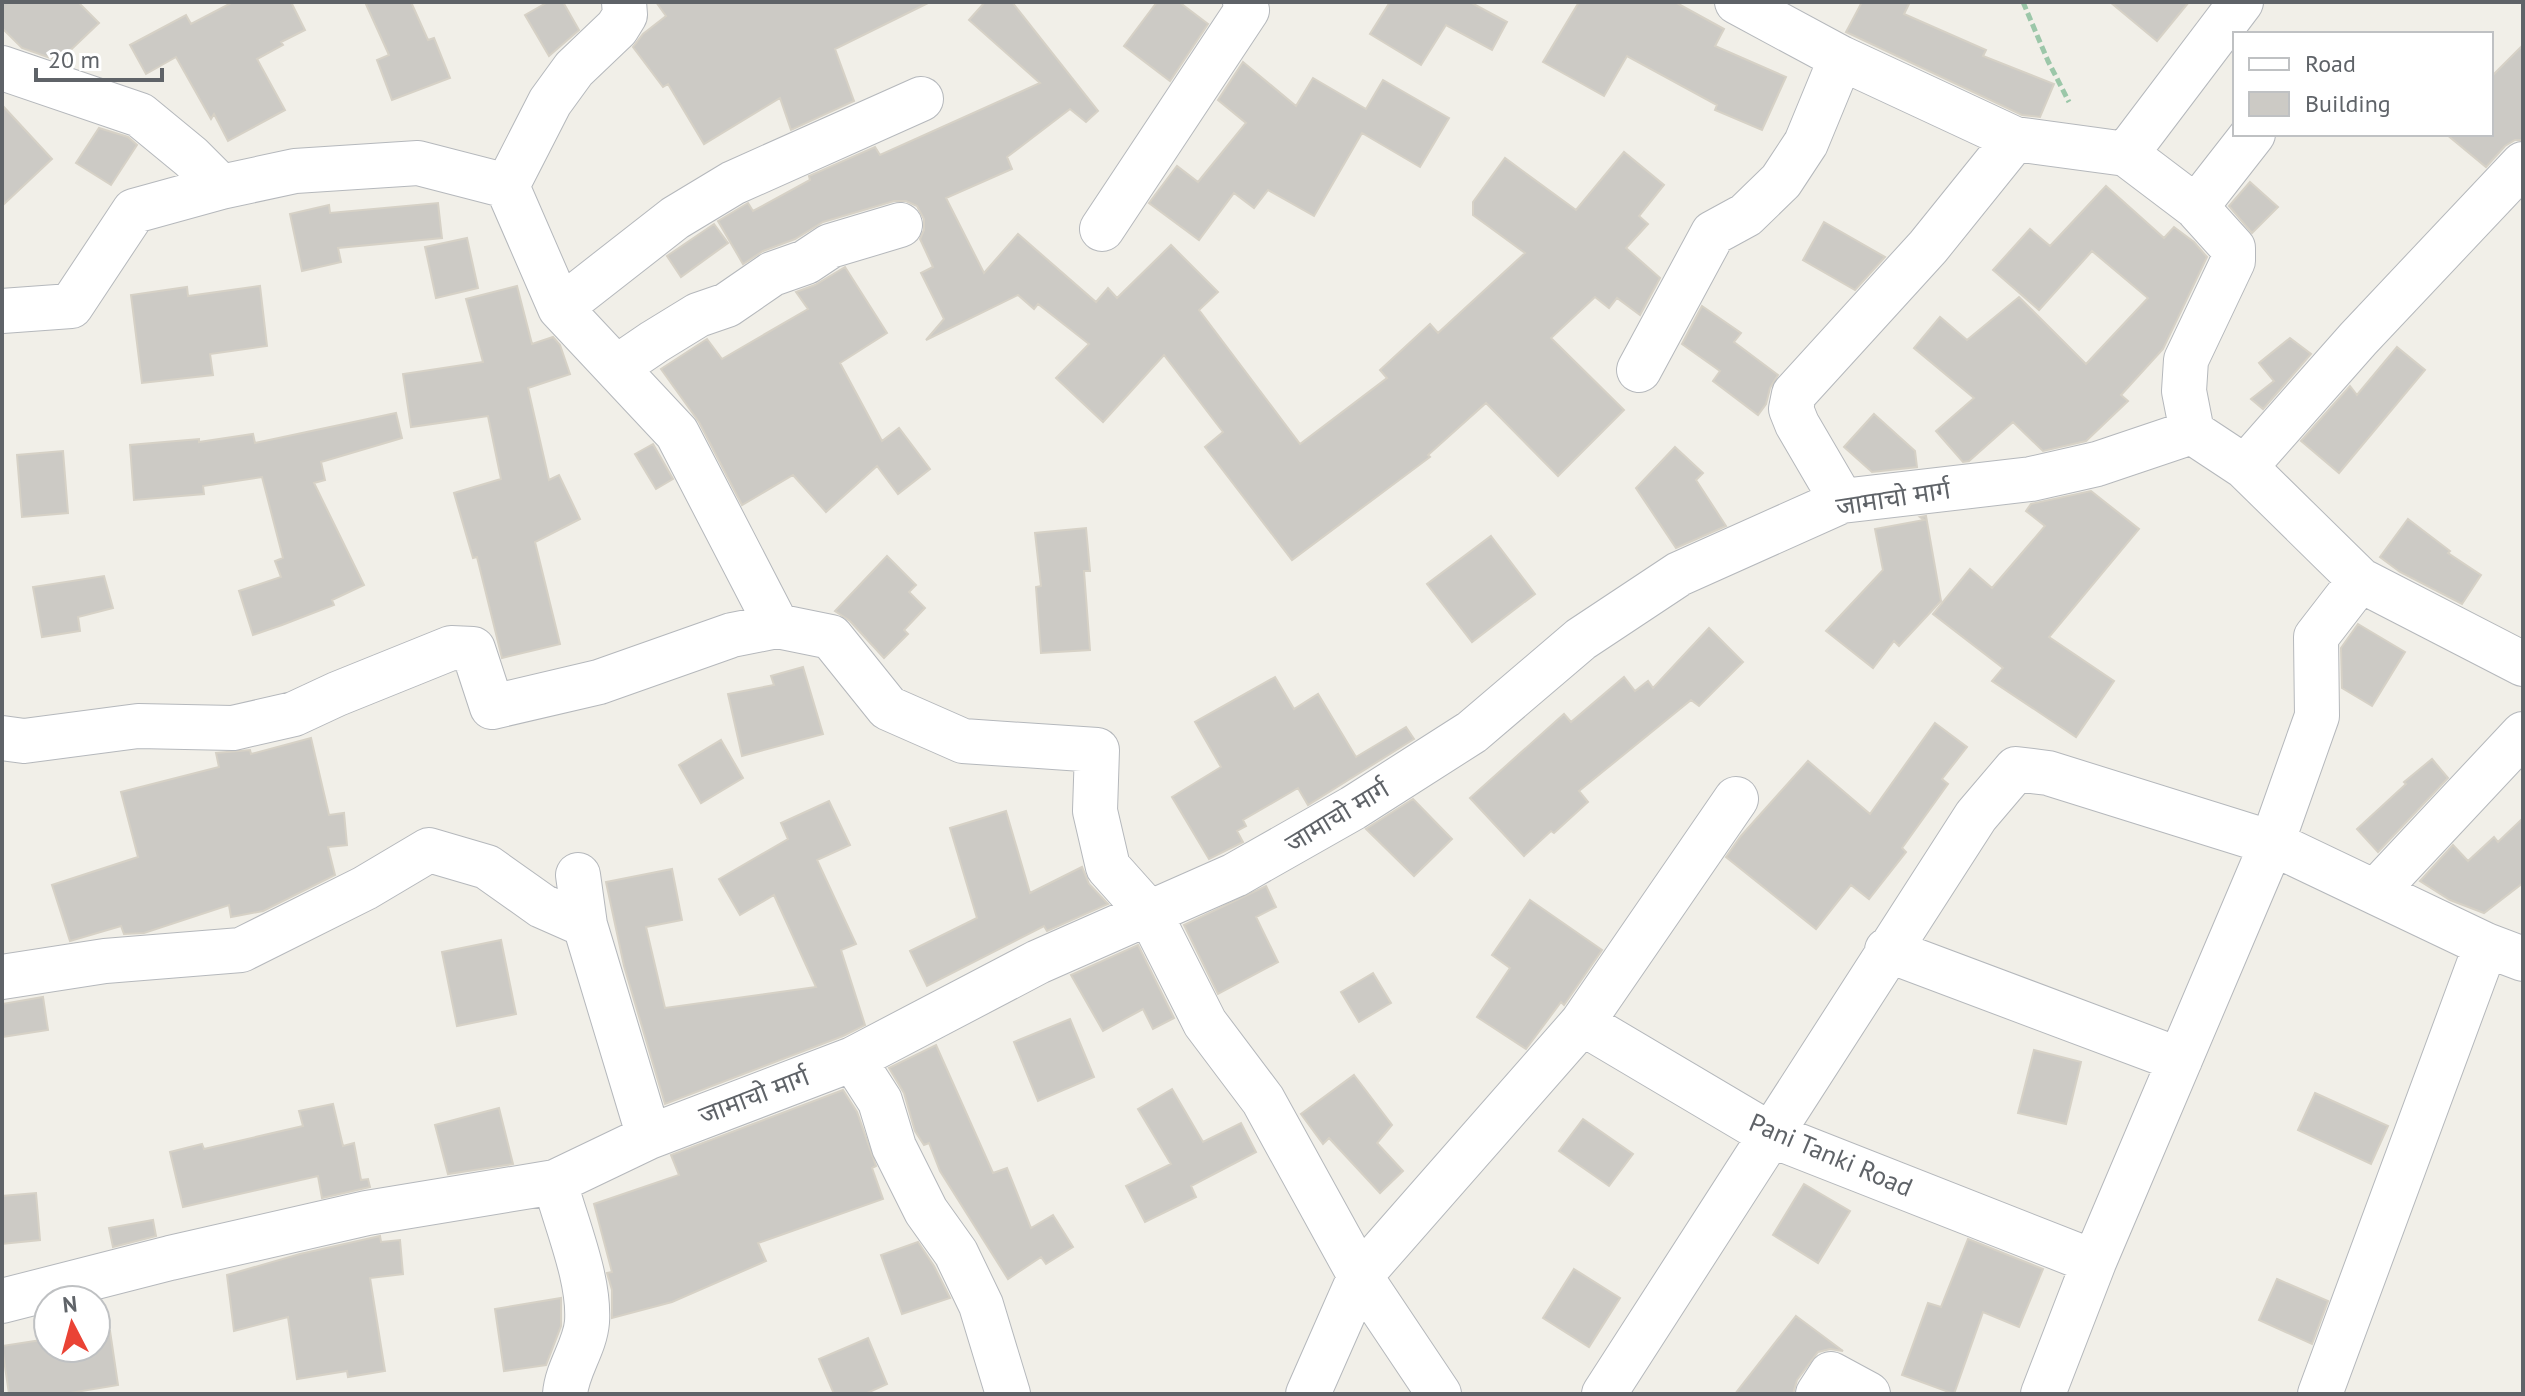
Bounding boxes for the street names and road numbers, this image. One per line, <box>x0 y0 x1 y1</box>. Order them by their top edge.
street label: जामाचो मार्ग <box>1833 472 1953 523</box>
street label: जामाचो मार्ग <box>1279 771 1396 859</box>
street label: जामाचो मार्ग <box>694 1059 815 1132</box>
street label: Pani Tanki Road <box>1745 1105 1918 1204</box>

